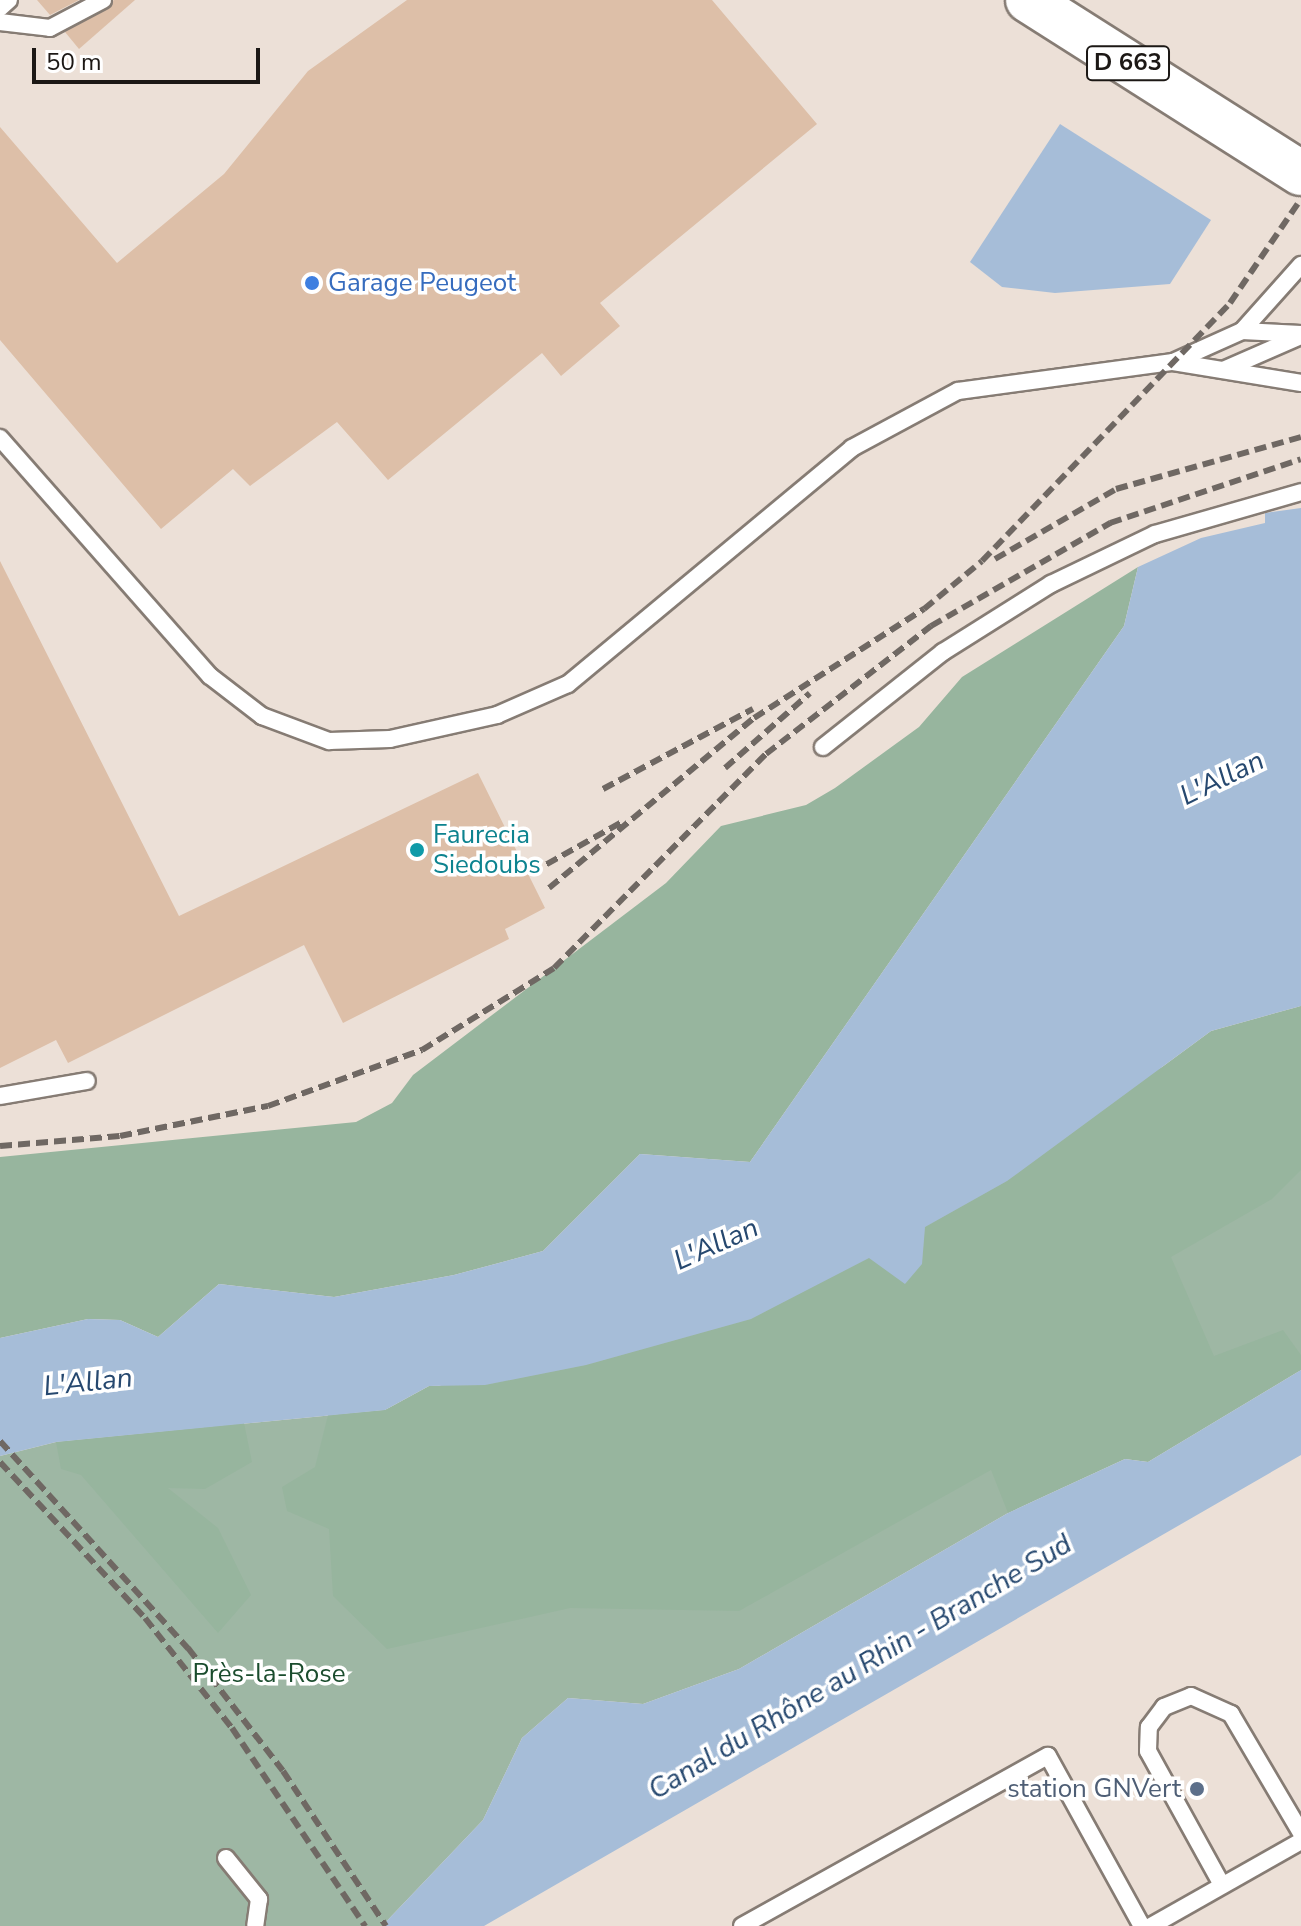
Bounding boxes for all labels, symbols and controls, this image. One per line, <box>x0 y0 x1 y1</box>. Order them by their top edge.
scale bar <box>36 32 264 82</box>
road number: D 663 <box>1086 43 1170 83</box>
text: 50 m <box>46 46 102 78</box>
place label: Garage Peugeot <box>328 267 516 299</box>
marker: Garage Peugeot <box>303 274 321 292</box>
water label: L'Allan <box>1175 743 1269 813</box>
place label: Faurecia Siedoubs <box>433 819 541 880</box>
marker: Faurecia Siedoubs <box>408 841 426 859</box>
water label: L'Allan <box>668 1211 764 1277</box>
water label: L'Allan <box>42 1361 134 1403</box>
water label: Canal du Rhône au Rhin - Branche Sud <box>642 1527 1078 1807</box>
park label: Près-la-Rose <box>192 1658 346 1690</box>
place label: station GNVert <box>1007 1773 1181 1805</box>
marker: station GNVert <box>1188 1780 1206 1798</box>

